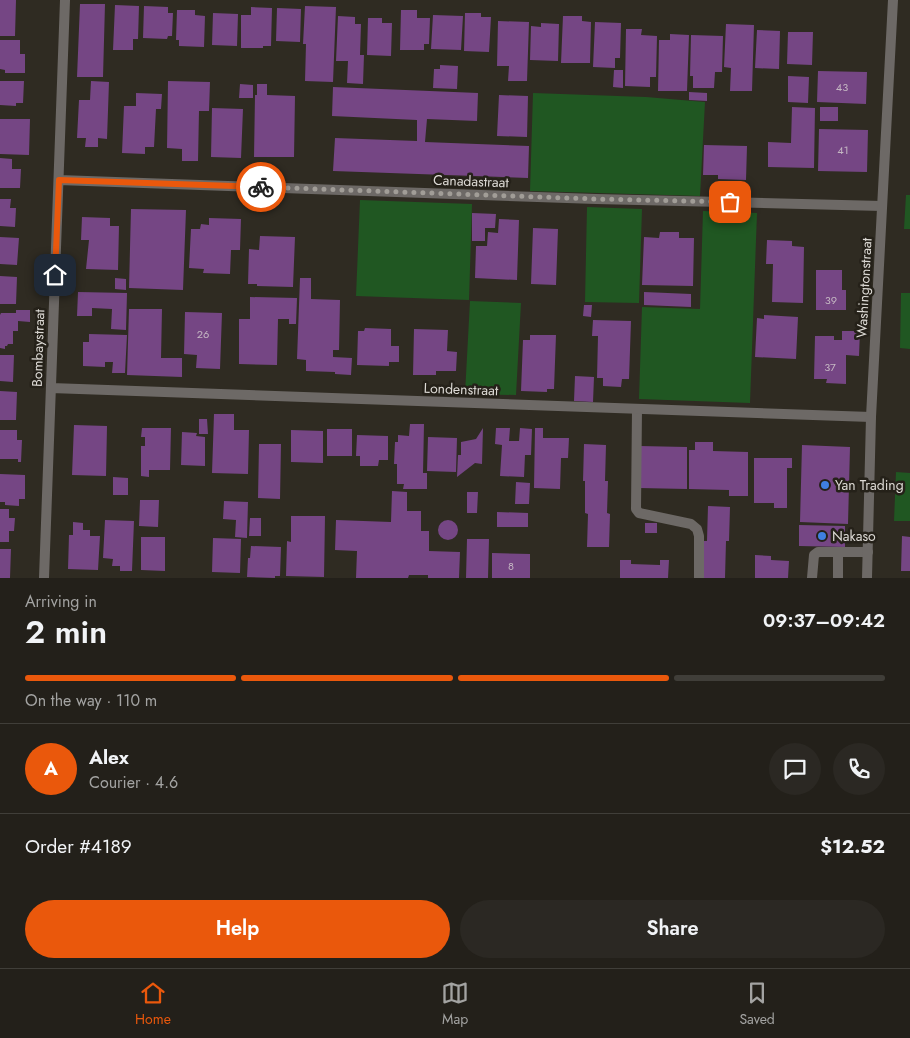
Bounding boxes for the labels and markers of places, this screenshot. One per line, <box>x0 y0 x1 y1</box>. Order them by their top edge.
pin <box>709 181 751 223</box>
pin <box>34 254 76 296</box>
place label: Yan Trading <box>835 475 904 495</box>
marker: Yan Trading <box>819 479 831 491</box>
place label: Nakaso <box>832 526 876 546</box>
marker: Nakaso <box>816 530 828 542</box>

